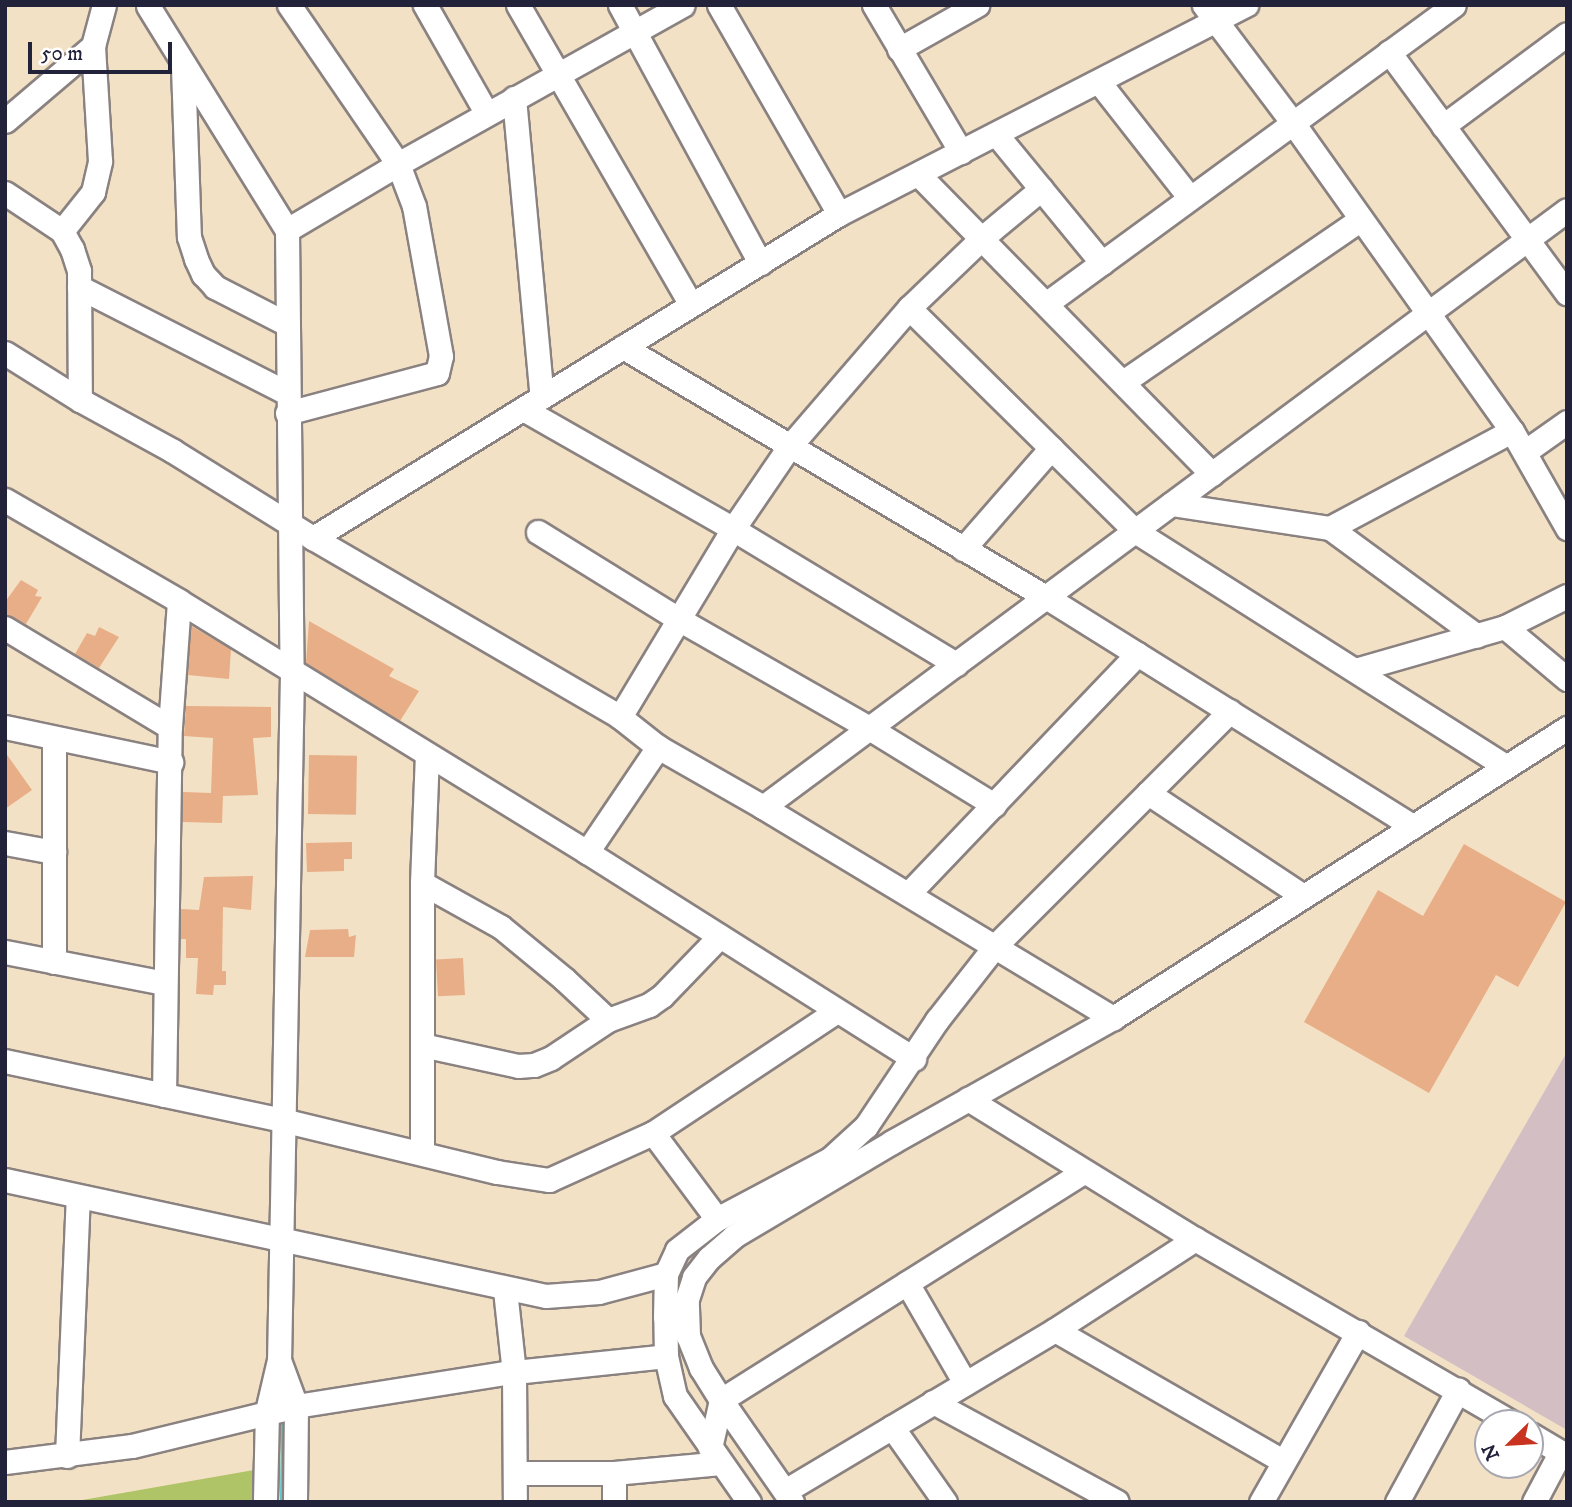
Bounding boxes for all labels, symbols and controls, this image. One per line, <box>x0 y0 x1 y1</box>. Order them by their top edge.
scale bar <box>32 28 175 72</box>
text: 50 m <box>41 41 83 67</box>
north arrow <box>1474 1409 1544 1479</box>
text: N <box>1478 1440 1505 1464</box>

